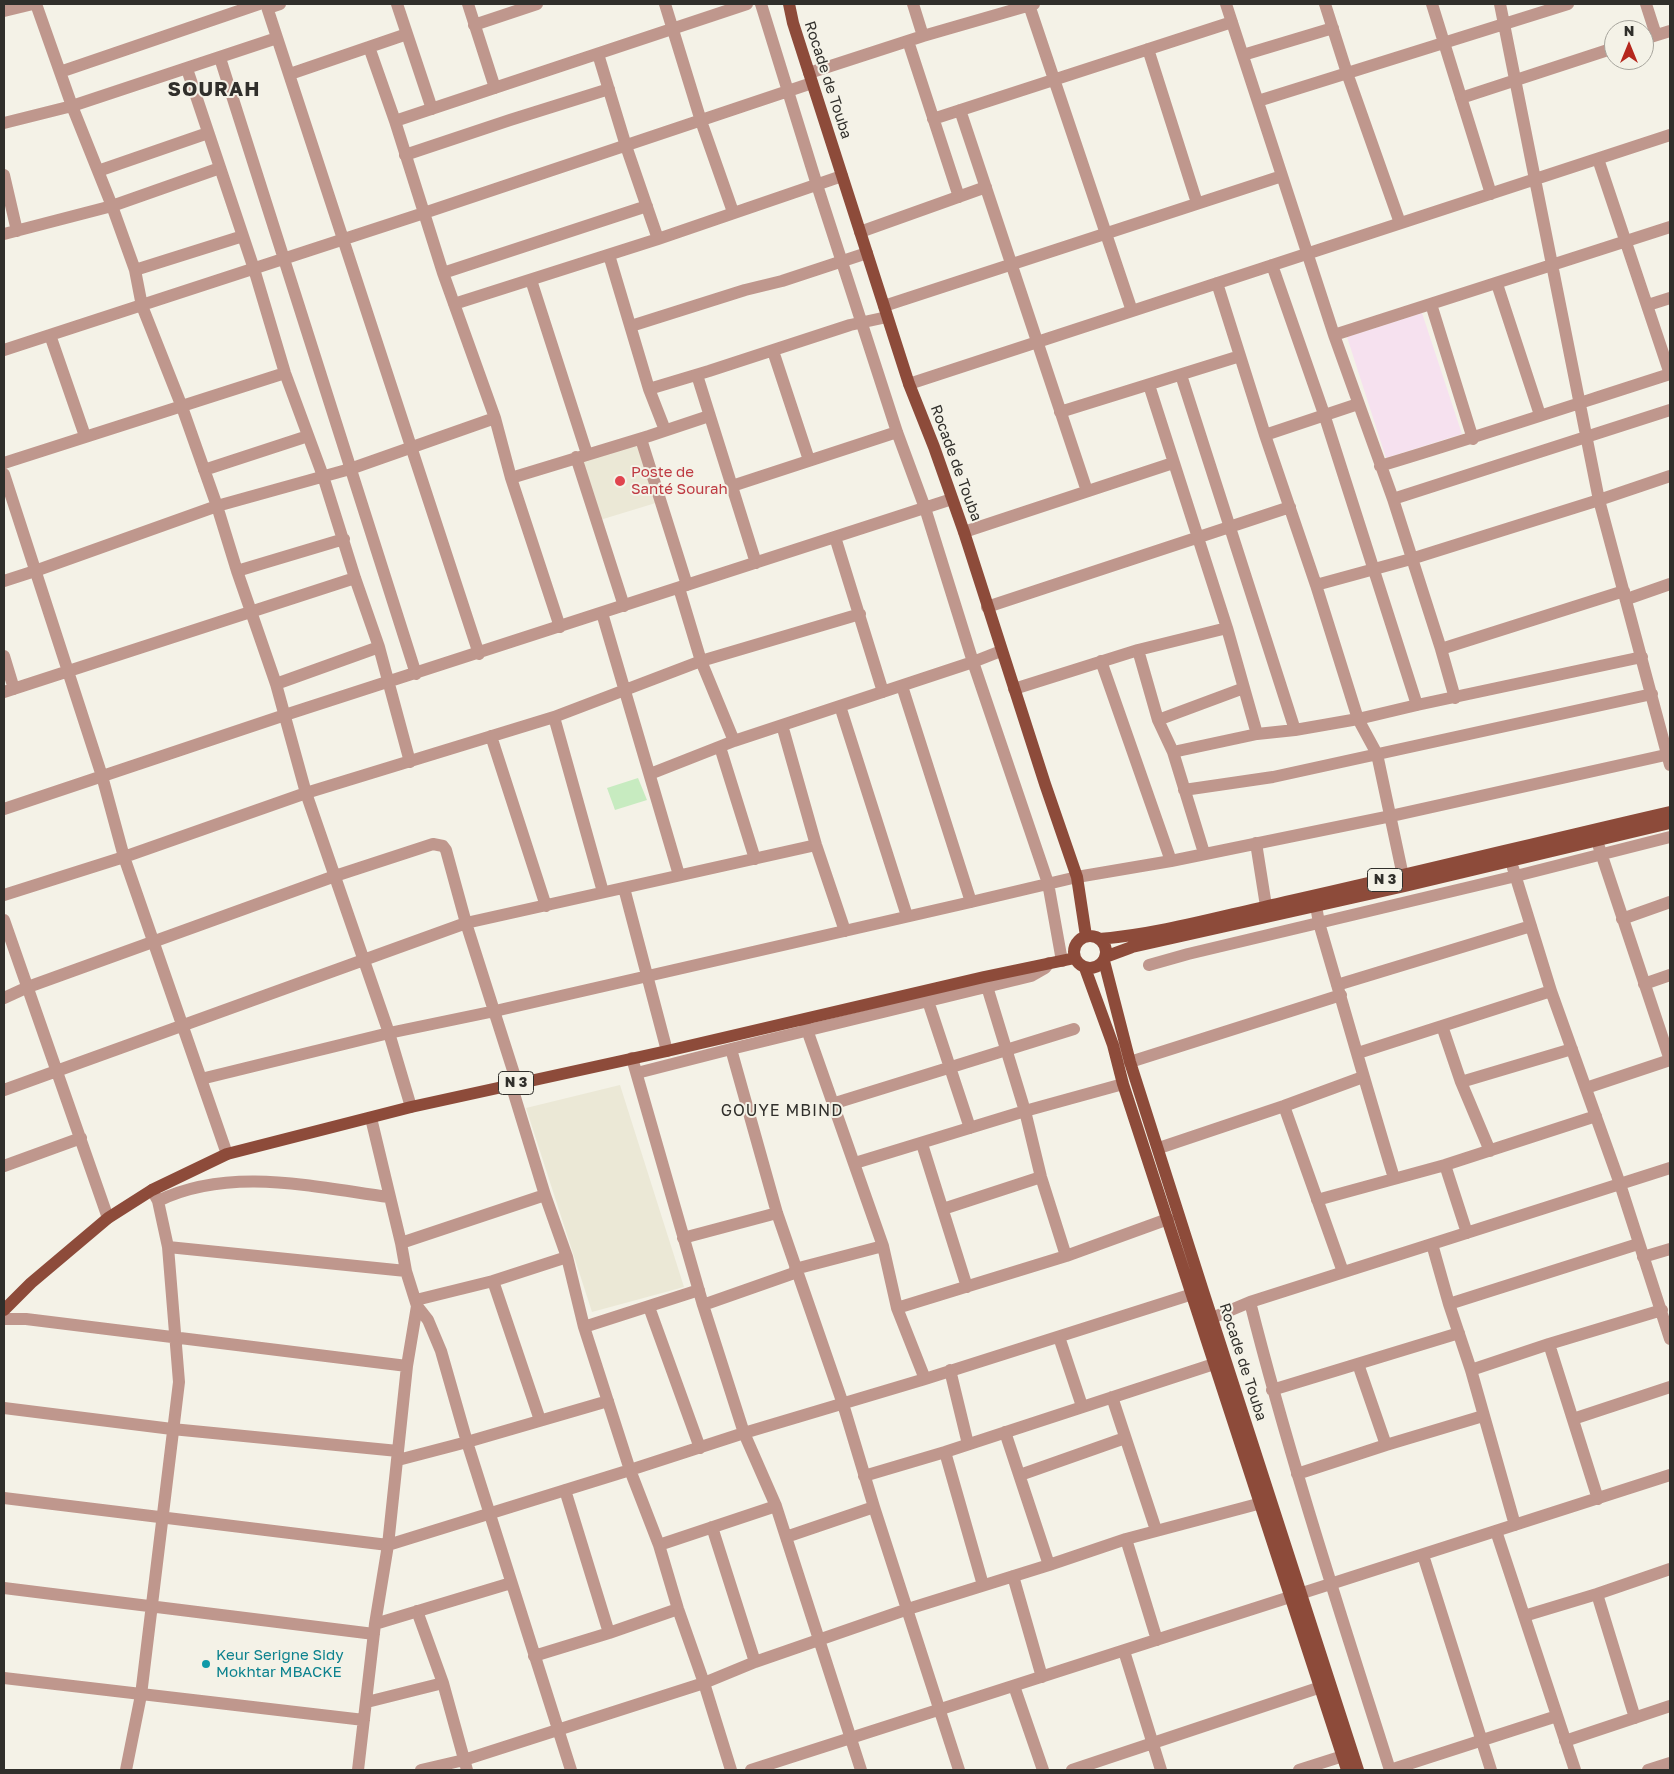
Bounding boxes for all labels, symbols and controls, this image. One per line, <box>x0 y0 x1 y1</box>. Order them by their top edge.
street label: Rocade de Touba <box>800 19 856 141</box>
north arrow <box>1604 20 1654 70</box>
text: N <box>1624 22 1634 39</box>
district label: SOURAH <box>167 78 261 102</box>
street label: Rocade de Touba <box>927 402 985 524</box>
place label: Poste de Santé Sourah <box>631 463 728 498</box>
marker: Poste de Santé Sourah <box>613 474 627 488</box>
road number: N 3 <box>1368 868 1402 892</box>
road number: N 3 <box>498 1072 534 1094</box>
district label: GOUYE MBIND <box>719 1101 845 1121</box>
street label: Rocade de Touba <box>1215 1301 1271 1423</box>
place label: Keur Serigne Sidy Mokhtar MBACKE <box>216 1646 344 1681</box>
marker: Keur Serigne Sidy Mokhtar MBACKE <box>200 1658 212 1670</box>

